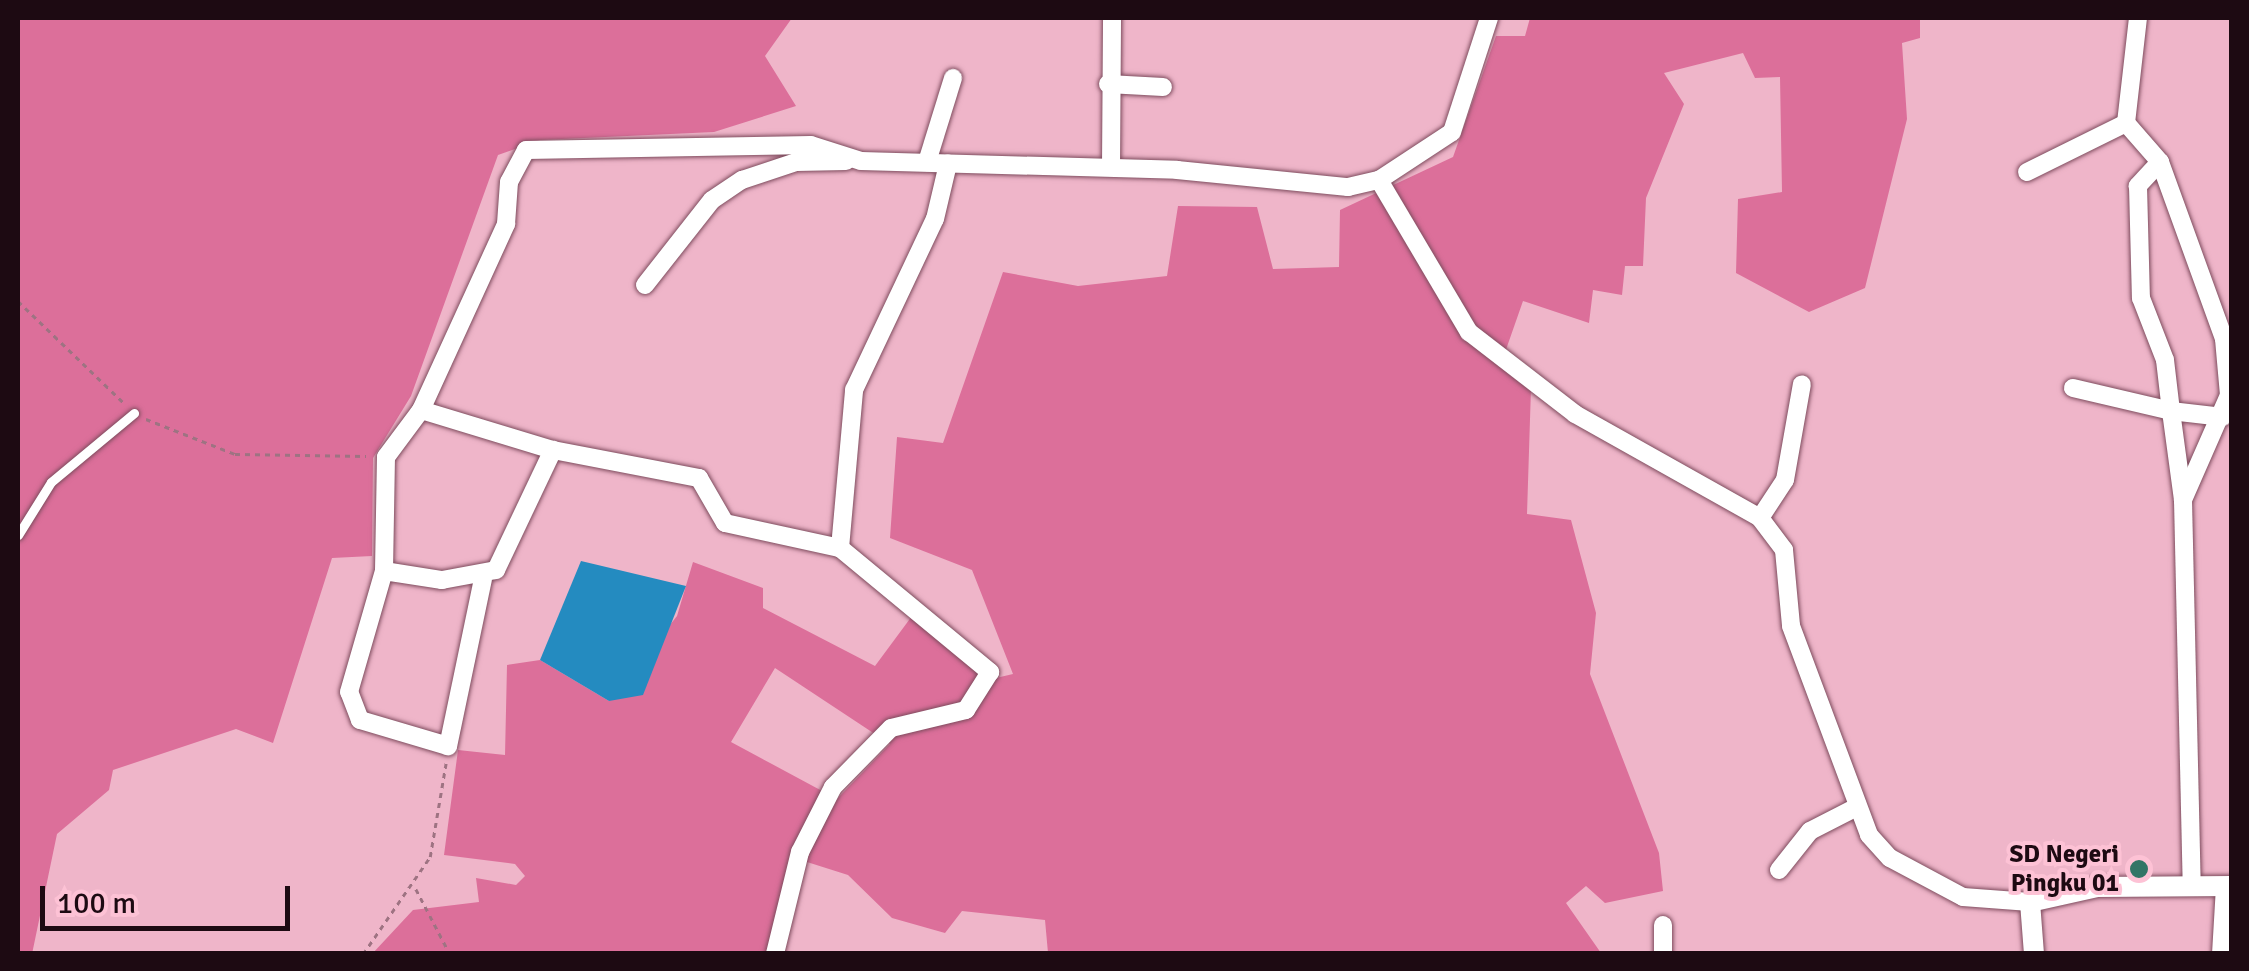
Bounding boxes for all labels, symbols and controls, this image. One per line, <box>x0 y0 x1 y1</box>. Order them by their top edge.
place label: SD Negeri Pingku 01 <box>2009 840 2119 899</box>
marker: SD Negeri Pingku 01 <box>2128 858 2150 880</box>
scale bar <box>45 866 295 928</box>
text: 100 m <box>57 885 136 922</box>

